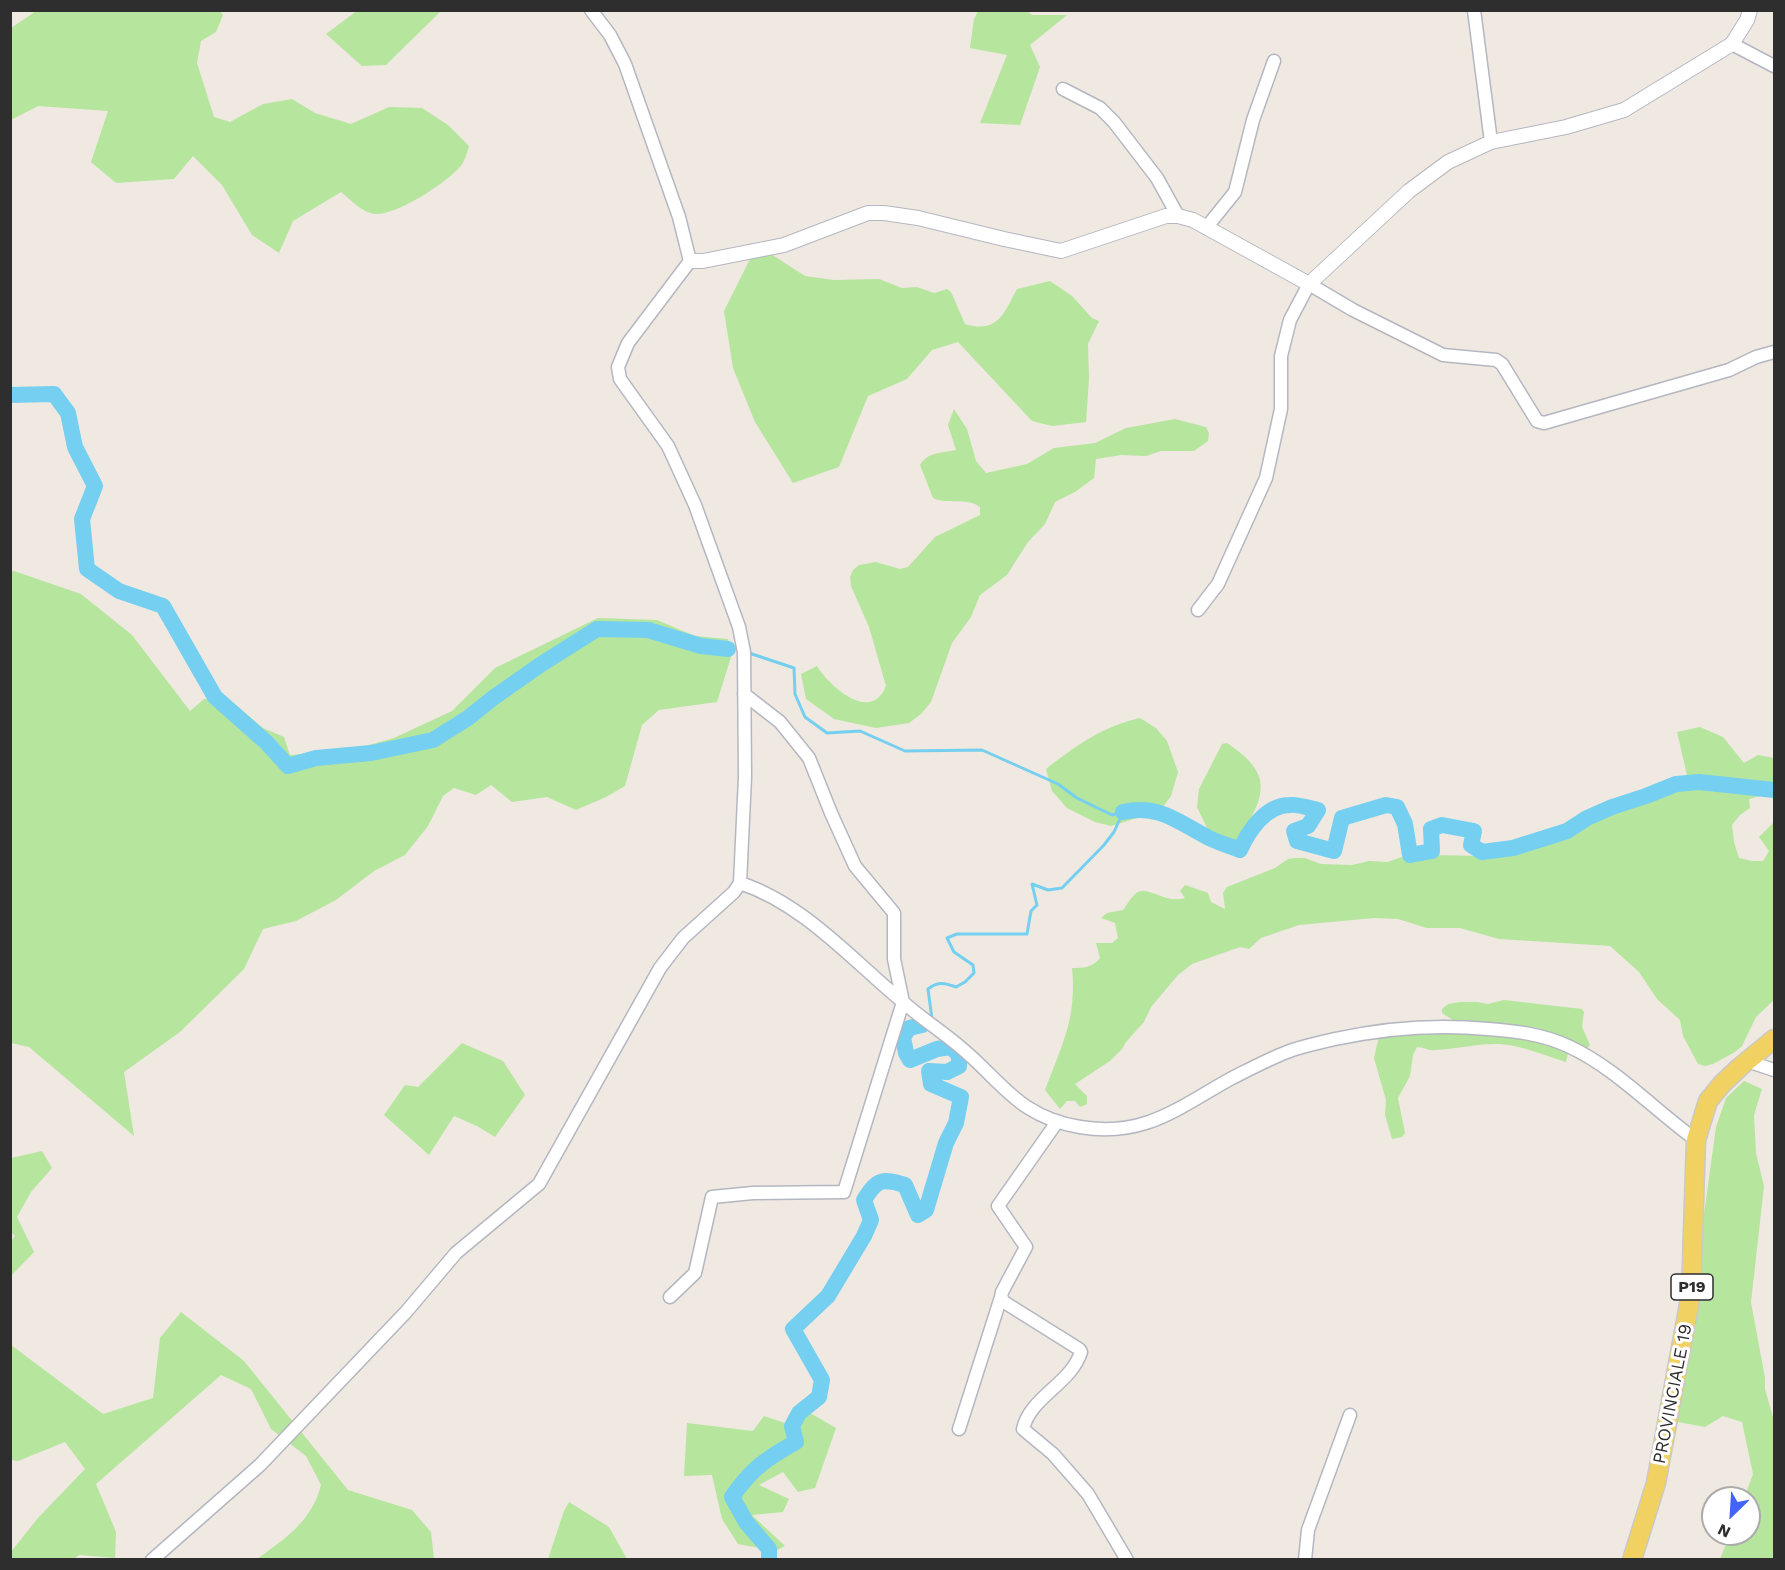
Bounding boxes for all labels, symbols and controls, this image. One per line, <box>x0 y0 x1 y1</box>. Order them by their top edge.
road number: P19 <box>1671 1274 1713 1300</box>
street label: PROVINCIALE 19 <box>1649 1322 1697 1466</box>
north arrow <box>1701 1486 1761 1546</box>
text: N <box>1715 1520 1733 1542</box>

